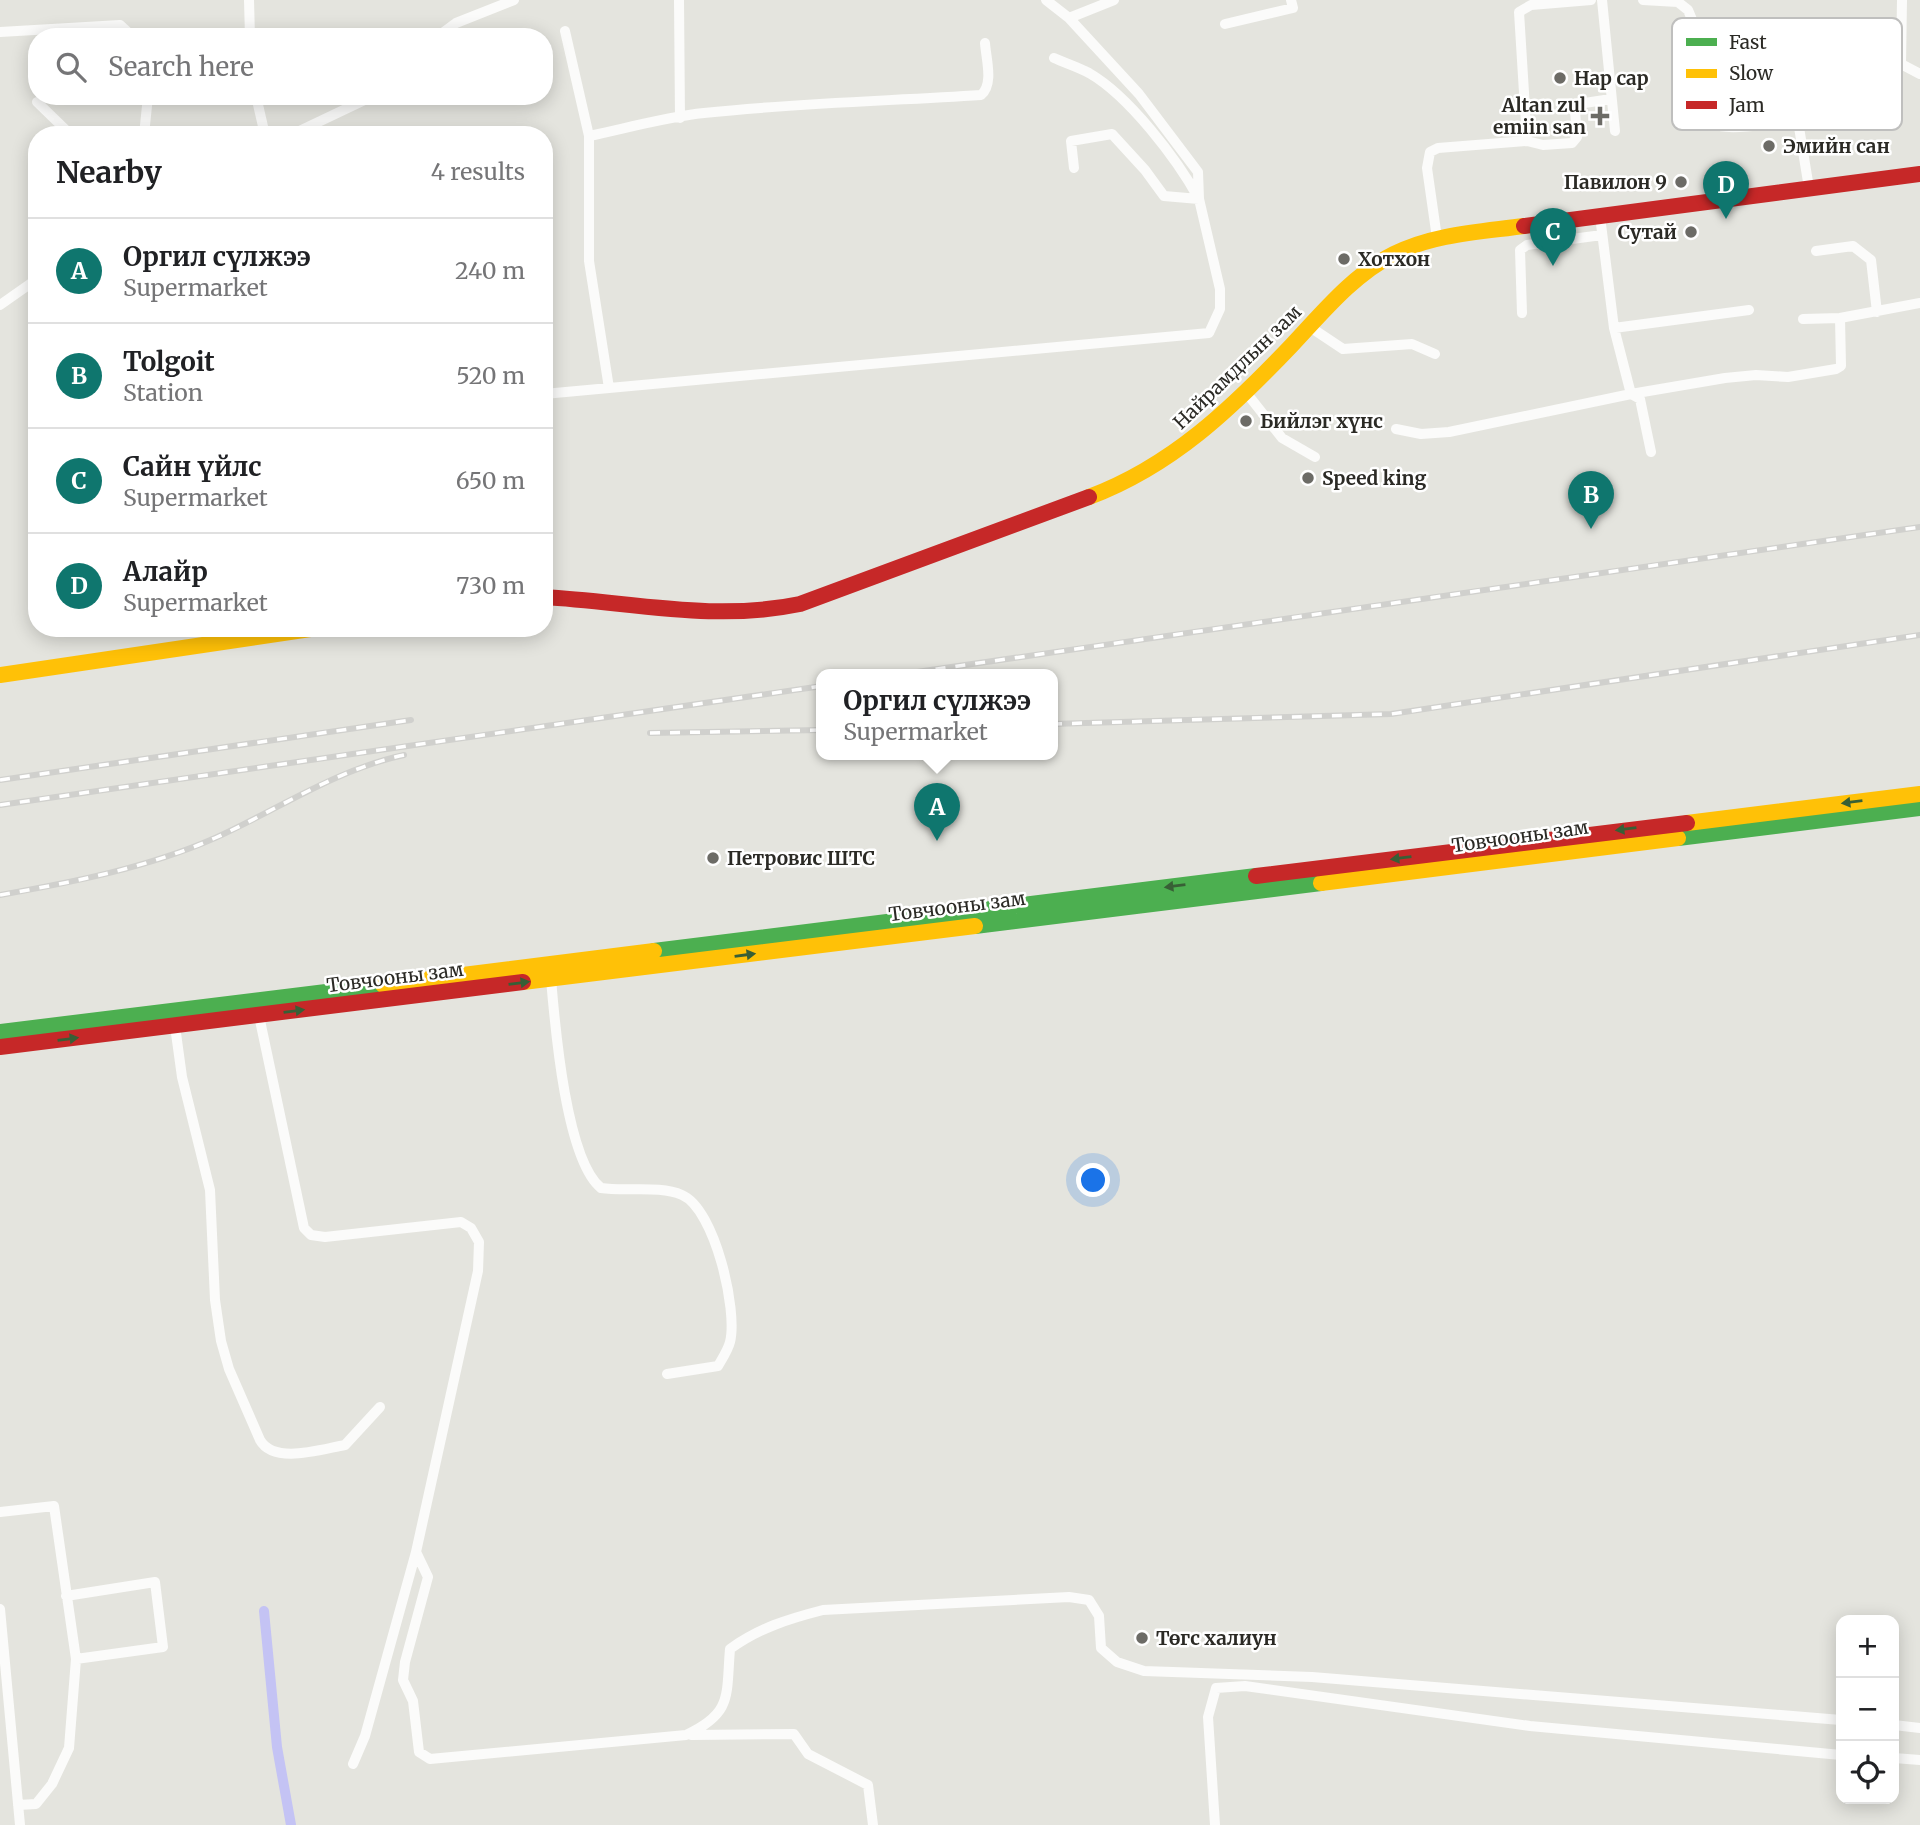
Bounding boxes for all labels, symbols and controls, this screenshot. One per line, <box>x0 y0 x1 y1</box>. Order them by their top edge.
legend <box>1672 18 1902 130</box>
search box <box>28 28 553 105</box>
text: Fast <box>1729 30 1767 54</box>
icon: search <box>52 48 90 86</box>
text: Search here <box>108 50 254 83</box>
text: Slow <box>1729 61 1774 85</box>
place label: Нар сар <box>1574 66 1648 90</box>
marker: Нар сар <box>1552 70 1568 86</box>
place label: Altan zul emiin san <box>1493 93 1586 139</box>
text: Jam <box>1728 93 1765 117</box>
marker: Altan zul emiin san <box>1592 108 1608 124</box>
place label: Эмийн сан <box>1783 134 1890 158</box>
marker: Эмийн сан <box>1761 138 1777 154</box>
text: Nearby <box>56 153 162 191</box>
text: 4 results <box>431 157 525 186</box>
pin: D <box>1703 161 1749 219</box>
place label: Павилон 9 <box>1564 170 1667 194</box>
marker: Павилон 9 <box>1673 174 1689 190</box>
pin: C <box>1530 208 1576 266</box>
place label: Сутай <box>1618 220 1677 244</box>
marker: Сутай <box>1683 224 1699 240</box>
text: Оргил сүлжээ <box>123 240 311 273</box>
place label: Хотхон <box>1358 247 1430 271</box>
marker: Хотхон <box>1336 251 1352 267</box>
text: A <box>71 256 87 285</box>
text: 240 m <box>455 256 525 285</box>
text: Supermarket <box>123 273 268 302</box>
street label: Найрамдлын зам <box>1168 300 1306 434</box>
text: Tolgoit <box>123 345 215 378</box>
text: B <box>71 361 87 390</box>
text: 520 m <box>456 361 525 390</box>
text: Station <box>123 378 203 407</box>
place label: Бийлэг хүнс <box>1260 409 1383 433</box>
marker: Бийлэг хүнс <box>1238 413 1254 429</box>
text: Сайн үйлс <box>123 450 262 483</box>
text: C <box>71 466 87 495</box>
text: 650 m <box>456 466 525 495</box>
place label: Speed king <box>1322 466 1426 490</box>
marker: Speed king <box>1300 470 1316 486</box>
pin: B <box>1568 471 1614 529</box>
text: Supermarket <box>123 483 268 512</box>
text: Алайр <box>123 555 208 588</box>
text: D <box>70 571 88 600</box>
text: 730 m <box>456 571 525 600</box>
text: Supermarket <box>123 588 268 617</box>
popup <box>816 669 1058 760</box>
text: Оргил сүлжээ <box>843 684 1031 717</box>
text: Supermarket <box>843 717 988 746</box>
pin: A <box>914 783 960 841</box>
one-way arrow <box>1841 796 1863 807</box>
street label: Товчооны зам <box>1450 815 1590 857</box>
one-way arrow <box>1615 823 1637 834</box>
place label: Петровис ШТС <box>727 846 875 870</box>
marker: Петровис ШТС <box>705 850 721 866</box>
one-way arrow <box>1390 853 1412 864</box>
one-way arrow <box>1164 881 1186 892</box>
street label: Товчооны зам <box>887 886 1027 926</box>
one-way arrow <box>734 950 756 961</box>
street label: Товчооны зам <box>325 957 465 997</box>
one-way arrow <box>509 977 531 988</box>
one-way arrow <box>283 1006 305 1017</box>
one-way arrow <box>57 1033 79 1044</box>
your location <box>1076 1163 1110 1197</box>
map controls <box>1836 1615 1899 1804</box>
button: + <box>1836 1615 1899 1678</box>
place label: Төгс халиун <box>1156 1626 1277 1650</box>
marker: Төгс халиун <box>1134 1630 1150 1646</box>
button: − <box>1836 1678 1899 1741</box>
button: locate <box>1836 1741 1899 1804</box>

